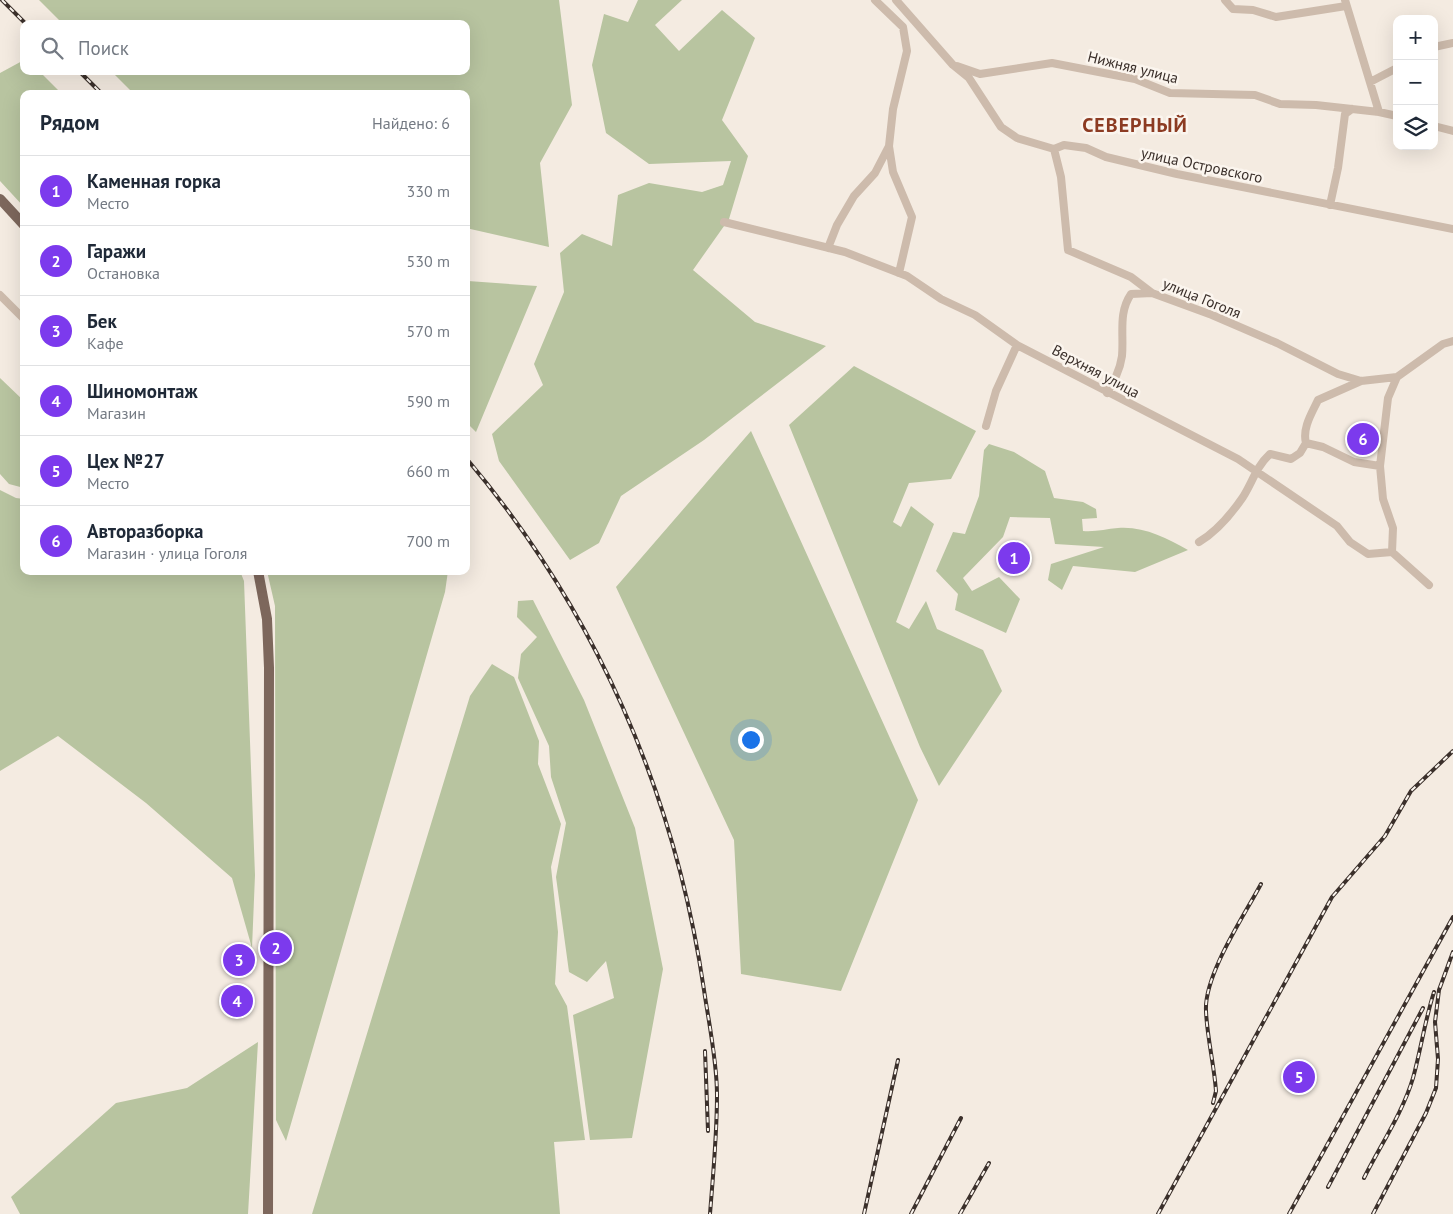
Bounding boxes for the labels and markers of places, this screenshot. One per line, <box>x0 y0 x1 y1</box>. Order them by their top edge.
pin: 6 <box>1347 420 1379 458</box>
pin: 1 <box>998 539 1030 577</box>
pin: 2 <box>260 929 292 967</box>
pin: 3 <box>223 941 255 979</box>
pin: 4 <box>221 982 253 1020</box>
pin: 5 <box>1283 1058 1315 1096</box>

